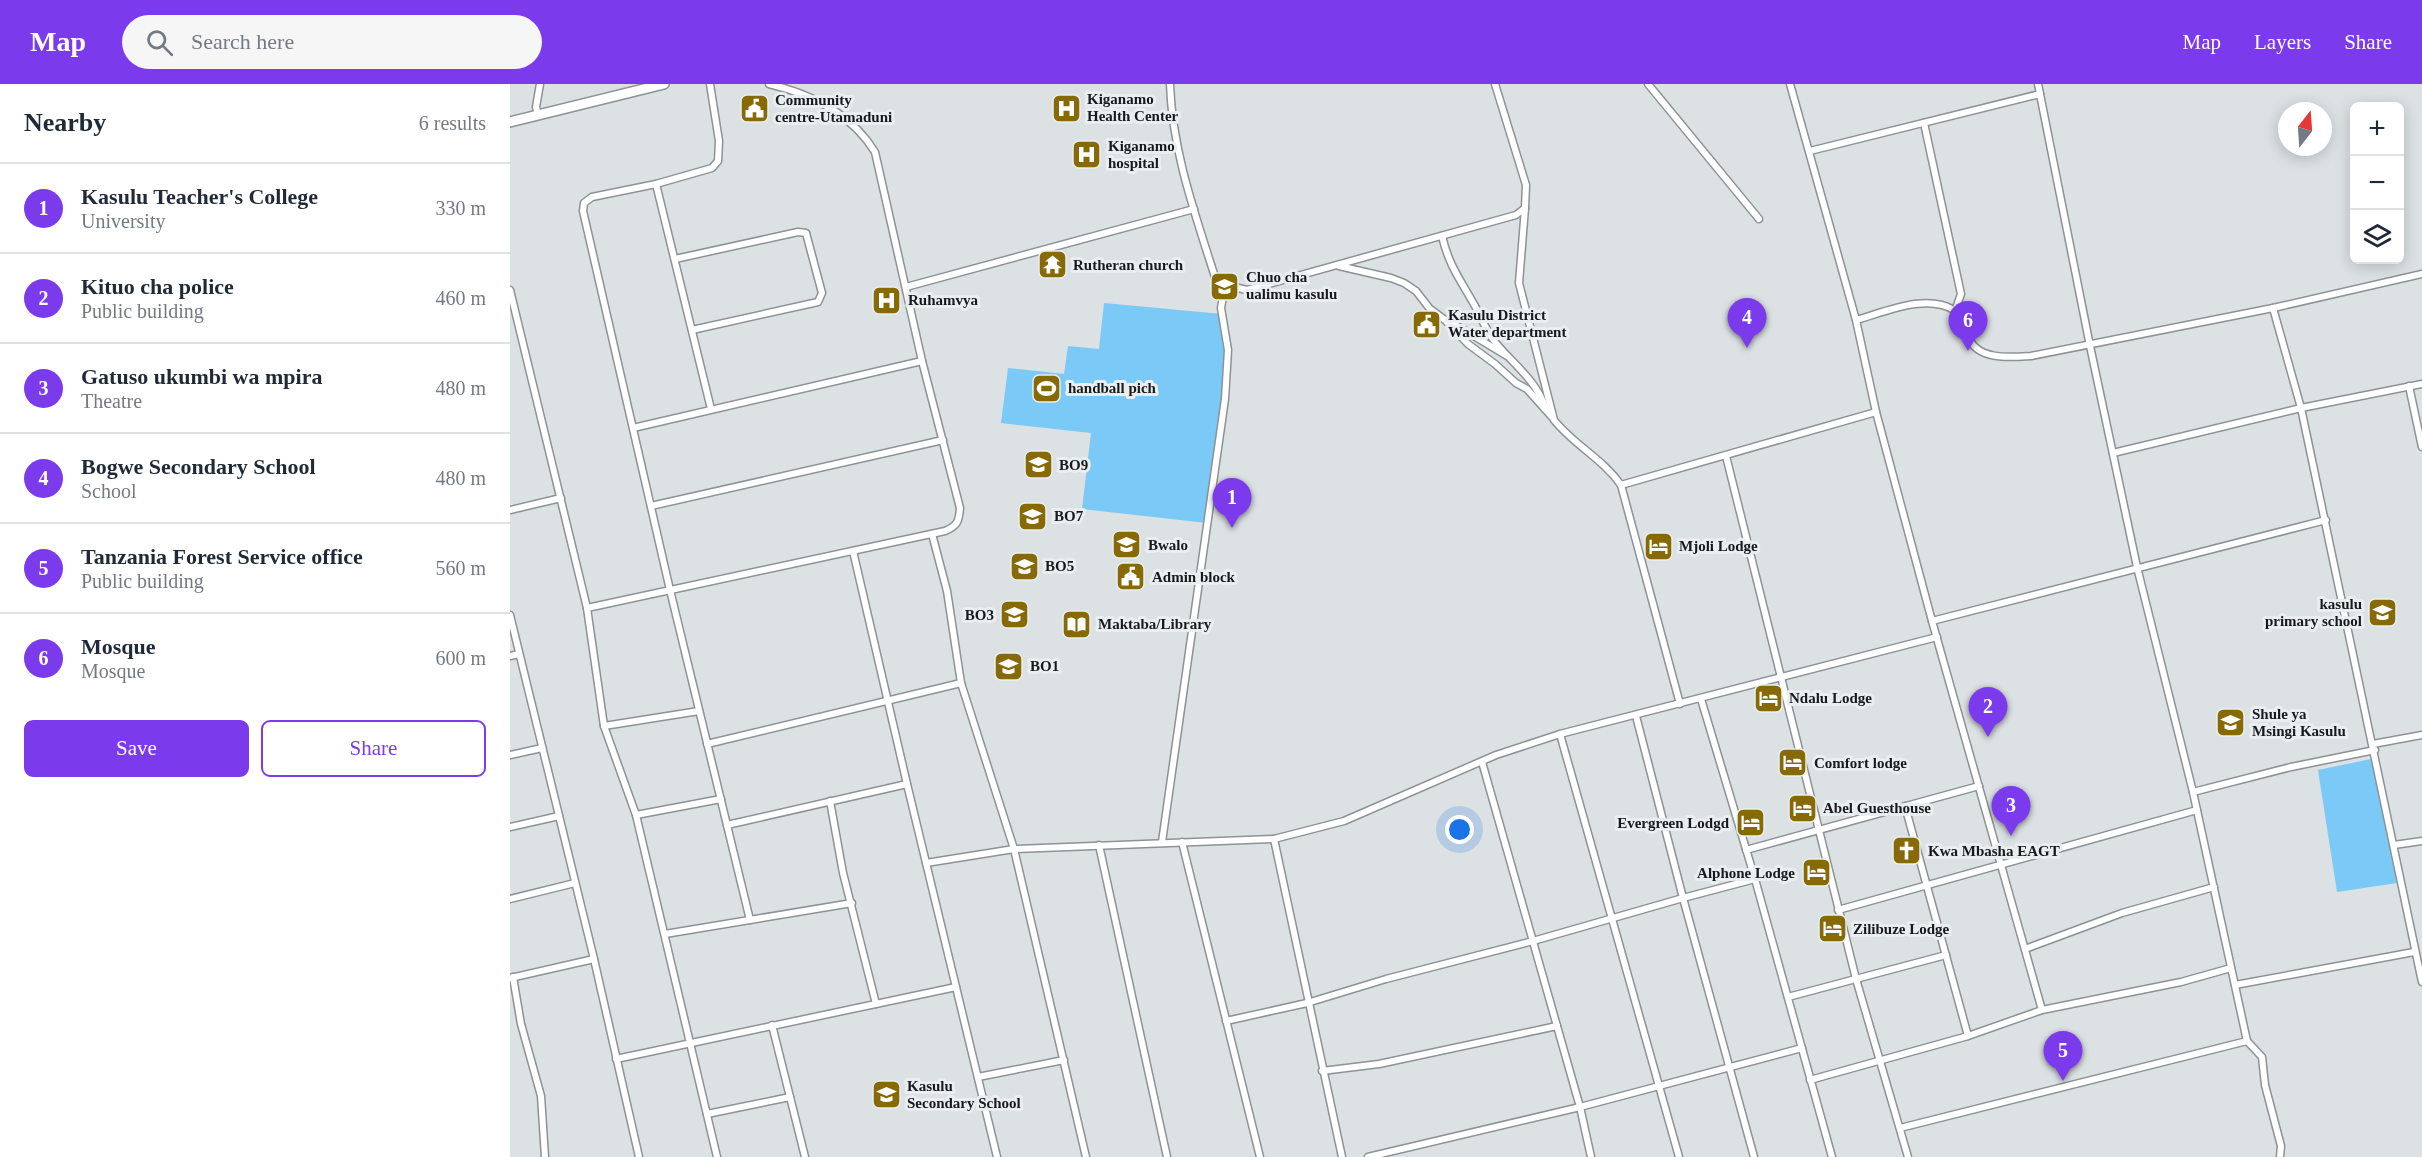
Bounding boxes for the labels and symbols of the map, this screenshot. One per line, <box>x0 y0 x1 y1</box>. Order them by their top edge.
place label: Kiganamo Health Center <box>1087 91 1179 124</box>
place label: Community centre-Utamaduni <box>775 92 892 125</box>
hospital icon: Kiganamo Health Center <box>1050 92 1082 124</box>
public building icon: Community centre-Utamaduni <box>738 93 770 125</box>
north arrow <box>2278 102 2332 156</box>
place label: Kiganamo hospital <box>1108 138 1175 171</box>
hospital icon: Kiganamo hospital <box>1071 139 1103 171</box>
temple icon: Rutheran church <box>1036 249 1068 281</box>
place label: Rutheran church <box>1073 257 1184 273</box>
place label: Chuo cha ualimu kasulu <box>1246 269 1337 302</box>
school or university icon: Chuo cha ualimu kasulu <box>1209 270 1241 302</box>
hospital icon: Ruhamvya <box>871 284 903 316</box>
place label: Ruhamvya <box>908 292 979 308</box>
pin: 4 <box>1728 298 1766 348</box>
pin: 6 <box>1948 302 1988 351</box>
place label: Kasulu District Water department <box>1448 307 1566 340</box>
public building icon: Kasulu District Water department <box>1411 308 1443 340</box>
sports icon: handball pich <box>1031 372 1063 404</box>
place label: handball pich <box>1068 380 1157 396</box>
school or university icon: BO9 <box>1022 449 1054 481</box>
place label: BO9 <box>1059 457 1088 473</box>
pin: 1 <box>1212 478 1252 528</box>
school or university icon: BO7 <box>1017 500 1049 532</box>
place label: BO7 <box>1054 508 1084 524</box>
school or university icon: Bwalo <box>1111 529 1143 561</box>
hotel icon: Mjoli Lodge <box>1642 530 1674 562</box>
place label: Bwalo <box>1148 537 1188 553</box>
place label: Mjoli Lodge <box>1679 538 1758 554</box>
school or university icon: BO5 <box>1008 550 1040 582</box>
place label: BO5 <box>1045 558 1074 574</box>
public building icon: Admin block <box>1115 561 1147 593</box>
place label: Admin block <box>1152 569 1236 585</box>
place label: kasulu primary school <box>2265 596 2362 629</box>
school or university icon: kasulu primary school <box>2367 597 2399 629</box>
school or university icon: BO3 <box>999 599 1031 631</box>
place label: BO3 <box>965 607 994 623</box>
library icon: Maktaba/Library <box>1061 608 1093 640</box>
place label: Maktaba/Library <box>1098 616 1212 632</box>
school or university icon: BO1 <box>993 650 1025 682</box>
place label: BO1 <box>1030 658 1059 674</box>
hotel icon: Ndalu Lodge <box>1752 682 1784 714</box>
pin: 2 <box>1968 688 2008 737</box>
place label: Ndalu Lodge <box>1789 690 1872 706</box>
place label: Shule ya Msingi Kasulu <box>2252 706 2346 739</box>
school or university icon: Shule ya Msingi Kasulu <box>2215 707 2247 739</box>
hotel icon: Comfort lodge <box>1777 747 1809 779</box>
place label: Comfort lodge <box>1814 755 1907 771</box>
pin: 3 <box>1992 786 2030 836</box>
hotel icon: Abel Guesthouse <box>1786 792 1818 824</box>
place label: Abel Guesthouse <box>1823 800 1931 816</box>
hotel icon: Evergreen Lodgd <box>1734 807 1766 839</box>
your location <box>1445 815 1474 844</box>
place label: Evergreen Lodgd <box>1617 815 1730 831</box>
church icon: Kwa Mbasha EAGT <box>1891 835 1923 867</box>
place label: Kwa Mbasha EAGT <box>1928 843 2060 859</box>
hotel icon: Alphone Lodge <box>1800 857 1832 889</box>
place label: Alphone Lodge <box>1697 865 1795 881</box>
hotel icon: Zilibuze Lodge <box>1816 913 1848 945</box>
place label: Zilibuze Lodge <box>1853 921 1950 937</box>
pin: 5 <box>2044 1032 2082 1081</box>
place label: Kasulu Secondary School <box>907 1078 1021 1111</box>
school or university icon: Kasulu Secondary School <box>870 1079 902 1111</box>

